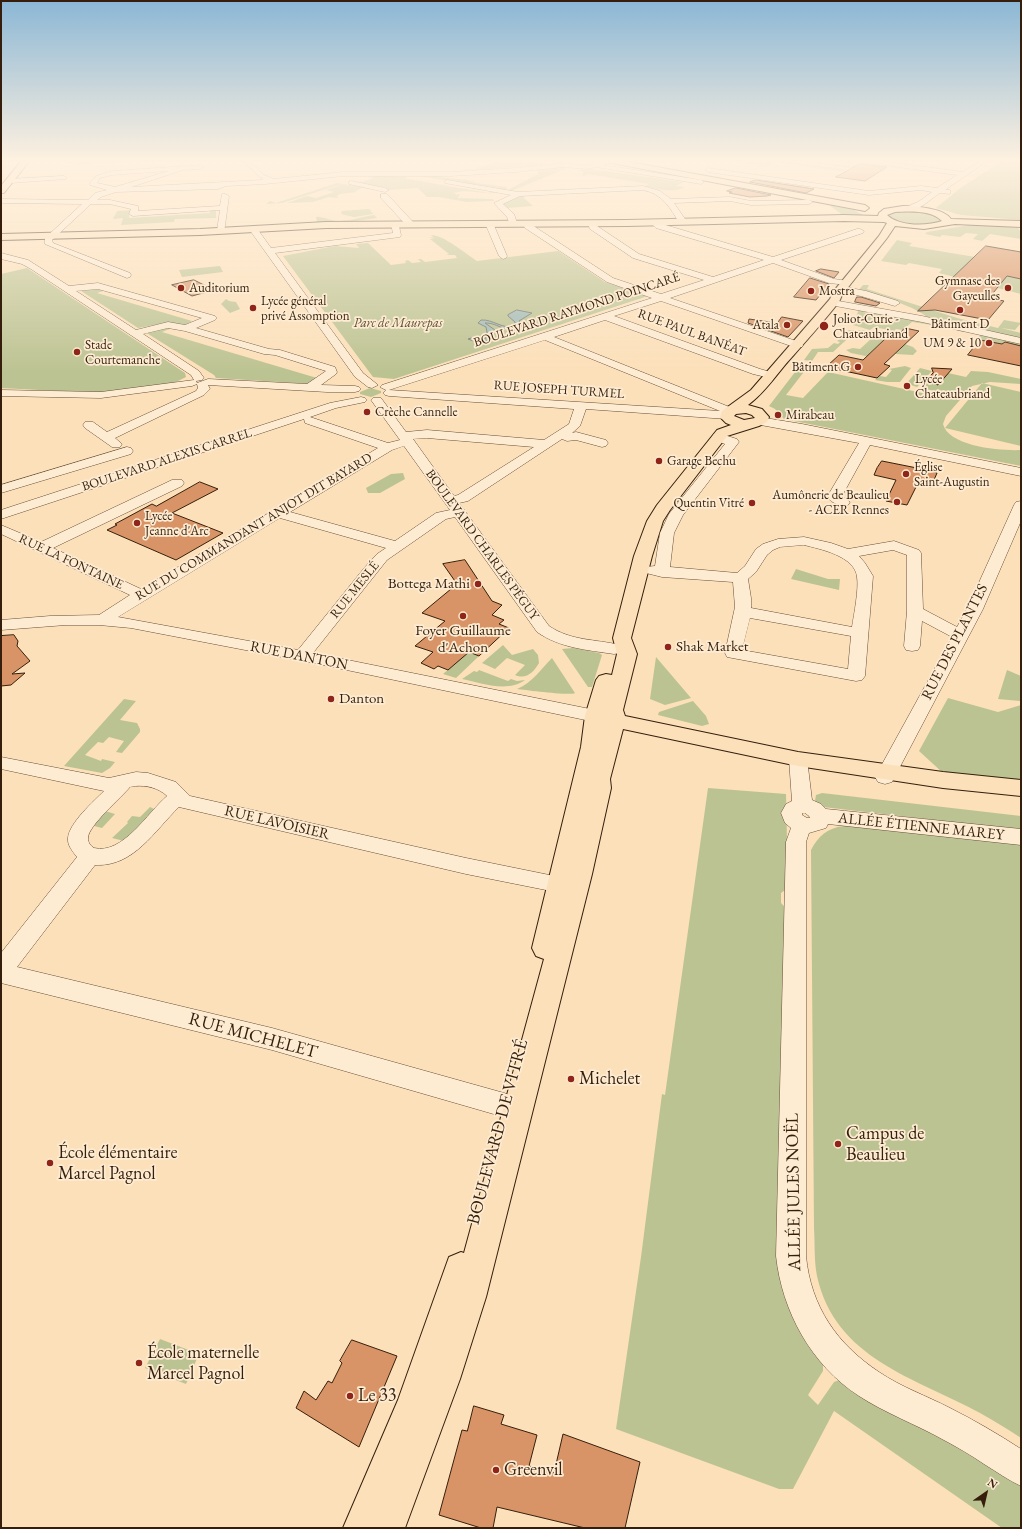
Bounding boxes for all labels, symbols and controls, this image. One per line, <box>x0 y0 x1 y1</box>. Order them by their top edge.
street label: BOULEVARD RAYMOND POINCARÉ <box>472 269 682 351</box>
place label: Gymnase des Gayeulles <box>935 273 1000 304</box>
place label: Auditorium <box>189 280 250 296</box>
marker: Auditorium <box>176 283 186 293</box>
place label: Mostra <box>819 283 855 299</box>
marker: Gymnase des Gayeulles <box>1003 283 1013 293</box>
marker: Mostra <box>806 286 816 296</box>
place label: Lycée général privé Assomption <box>261 293 350 324</box>
marker: Lycée général privé Assomption <box>248 303 258 313</box>
marker: Bâtiment D <box>955 305 965 315</box>
street label: RUE PAUL BANÉAT <box>636 306 748 360</box>
place label: Joliot-Curie - Chateaubriand <box>833 311 908 342</box>
park label: Parc de Maurepas <box>354 315 442 331</box>
place label: Bâtiment D <box>931 316 989 332</box>
place label: Atala <box>752 317 779 333</box>
marker: Atala <box>782 320 792 330</box>
marker: Joliot-Curie - Chateaubriand <box>818 320 830 332</box>
place label: UM 9 & 10 <box>923 335 981 351</box>
place label: Stade Courtemanche <box>85 337 160 368</box>
marker: UM 9 & 10 <box>984 338 994 348</box>
marker: Stade Courtemanche <box>72 347 82 357</box>
place label: Bâtiment G <box>792 359 850 375</box>
marker: Bâtiment G <box>853 362 863 372</box>
place label: Lycée Chateaubriand <box>915 371 990 402</box>
street label: RUE JOSEPH TURMEL <box>493 378 625 402</box>
marker: Lycée Chateaubriand <box>902 381 912 391</box>
place label: Crèche Cannelle <box>375 404 458 420</box>
marker: Crèche Cannelle <box>362 407 372 417</box>
place label: Mirabeau <box>786 407 834 423</box>
marker: Mirabeau <box>773 410 783 420</box>
street label: BOULEVARD ALEXIS CARREL <box>80 425 254 495</box>
street label: RUE DU COMMANDANT ANJOT DIT BAYARD <box>133 450 375 604</box>
place label: Garage Bechu <box>667 453 736 469</box>
marker: Garage Bechu <box>654 456 664 466</box>
place label: Église Saint-Augustin <box>914 459 990 490</box>
street label: BOULEVARD CHARLES PÉGUY <box>422 467 542 623</box>
marker: Église Saint-Augustin <box>901 469 911 479</box>
place label: Aumônerie de Beaulieu - ACER Rennes <box>772 487 889 518</box>
place label: Quentin Vitré <box>673 495 744 511</box>
marker: Aumônerie de Beaulieu - ACER Rennes <box>892 497 902 507</box>
marker: Quentin Vitré <box>747 498 757 508</box>
place label: Lycée Jeanne d'Arc <box>145 508 209 539</box>
marker: Lycée Jeanne d'Arc <box>132 518 142 528</box>
street label: RUE LA FONTAINE <box>16 531 126 593</box>
street label: RUE MESLÉ <box>327 558 383 622</box>
place label: Bottega Mathi <box>388 575 470 593</box>
marker: Bottega Mathi <box>473 579 483 589</box>
street label: RUE DES PLANTES <box>918 581 992 703</box>
marker: Foyer Guillaume d'Achon <box>458 611 468 621</box>
place label: Foyer Guillaume d'Achon <box>415 622 511 657</box>
street label: RUE DANTON <box>248 638 350 674</box>
place label: Shak Market <box>676 638 749 656</box>
marker: Shak Market <box>663 642 673 652</box>
place label: Danton <box>339 690 384 708</box>
marker: Danton <box>326 694 336 704</box>
street label: RUE LAVOISIER <box>223 802 331 844</box>
street label: ALLÉE ÉTIENNE MAREY <box>837 809 1005 845</box>
street label: RUE MICHELET <box>186 1008 320 1064</box>
street label: BOULEVARD DE VITRÉ <box>463 1037 533 1227</box>
place label: Michelet <box>579 1068 640 1090</box>
marker: Michelet <box>566 1074 576 1084</box>
street label: ALLÉE JULES NOËL <box>782 1113 806 1271</box>
place label: Campus de Beaulieu <box>846 1123 924 1166</box>
marker: Campus de Beaulieu <box>833 1139 843 1149</box>
place label: École élémentaire Marcel Pagnol <box>58 1142 177 1184</box>
marker: École élémentaire Marcel Pagnol <box>45 1158 55 1168</box>
place label: École maternelle Marcel Pagnol <box>147 1342 259 1384</box>
marker: École maternelle Marcel Pagnol <box>134 1358 144 1368</box>
place label: Le 33 <box>358 1385 396 1407</box>
marker: Le 33 <box>345 1391 355 1401</box>
place label: Greenvil <box>504 1459 563 1481</box>
marker: Greenvil <box>491 1465 501 1475</box>
north arrow <box>966 1473 1006 1513</box>
text: N <box>985 1475 1000 1491</box>

